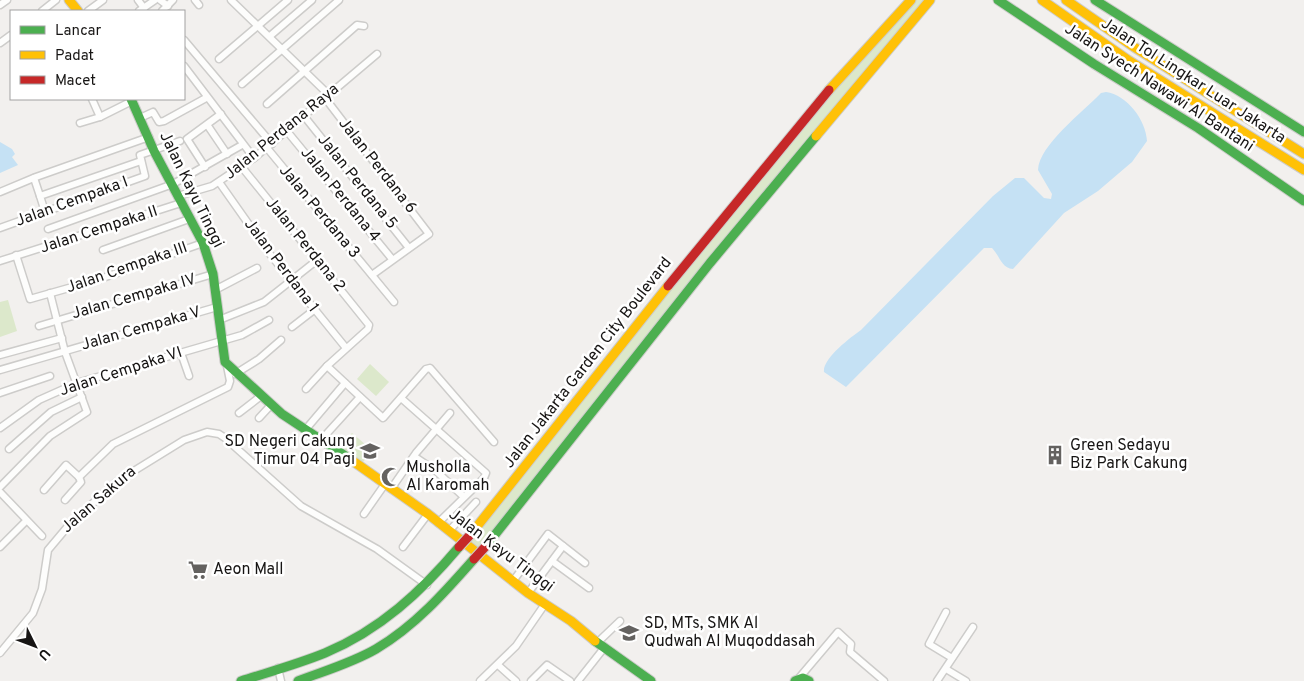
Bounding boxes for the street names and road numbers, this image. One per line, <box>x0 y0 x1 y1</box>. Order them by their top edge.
street label: Jalan Tol Lingkar Luar Jakarta <box>1097 14 1289 148</box>
street label: Jalan Syech Nawawi Al Bantani <box>1061 19 1257 157</box>
street label: Jalan Perdana Raya <box>221 80 343 184</box>
street label: Jalan Perdana 6 <box>333 114 421 218</box>
street label: Jalan Kayu Tinggi <box>154 129 228 251</box>
street label: Jalan Perdana 5 <box>313 131 401 233</box>
street label: Jalan Perdana 4 <box>296 144 384 247</box>
street label: Jalan Perdana 3 <box>274 161 364 263</box>
street label: Jalan Cempaka I <box>13 172 131 232</box>
street label: Jalan Perdana 2 <box>261 194 349 296</box>
street label: Jalan Cempaka II <box>38 202 160 258</box>
street label: Jalan Perdana 1 <box>239 215 323 317</box>
street label: Jalan Cempaka III <box>64 238 190 298</box>
street label: Jalan Jakarta Garden City Boulevard <box>500 254 676 472</box>
street label: Jalan Cempaka IV <box>69 270 199 324</box>
street label: Jalan Cempaka V <box>79 302 203 356</box>
street label: Jalan Cempaka VI <box>57 343 185 401</box>
street label: Jalan Sakura <box>58 462 140 538</box>
street label: Jalan Kayu Tinggi <box>444 505 558 597</box>

